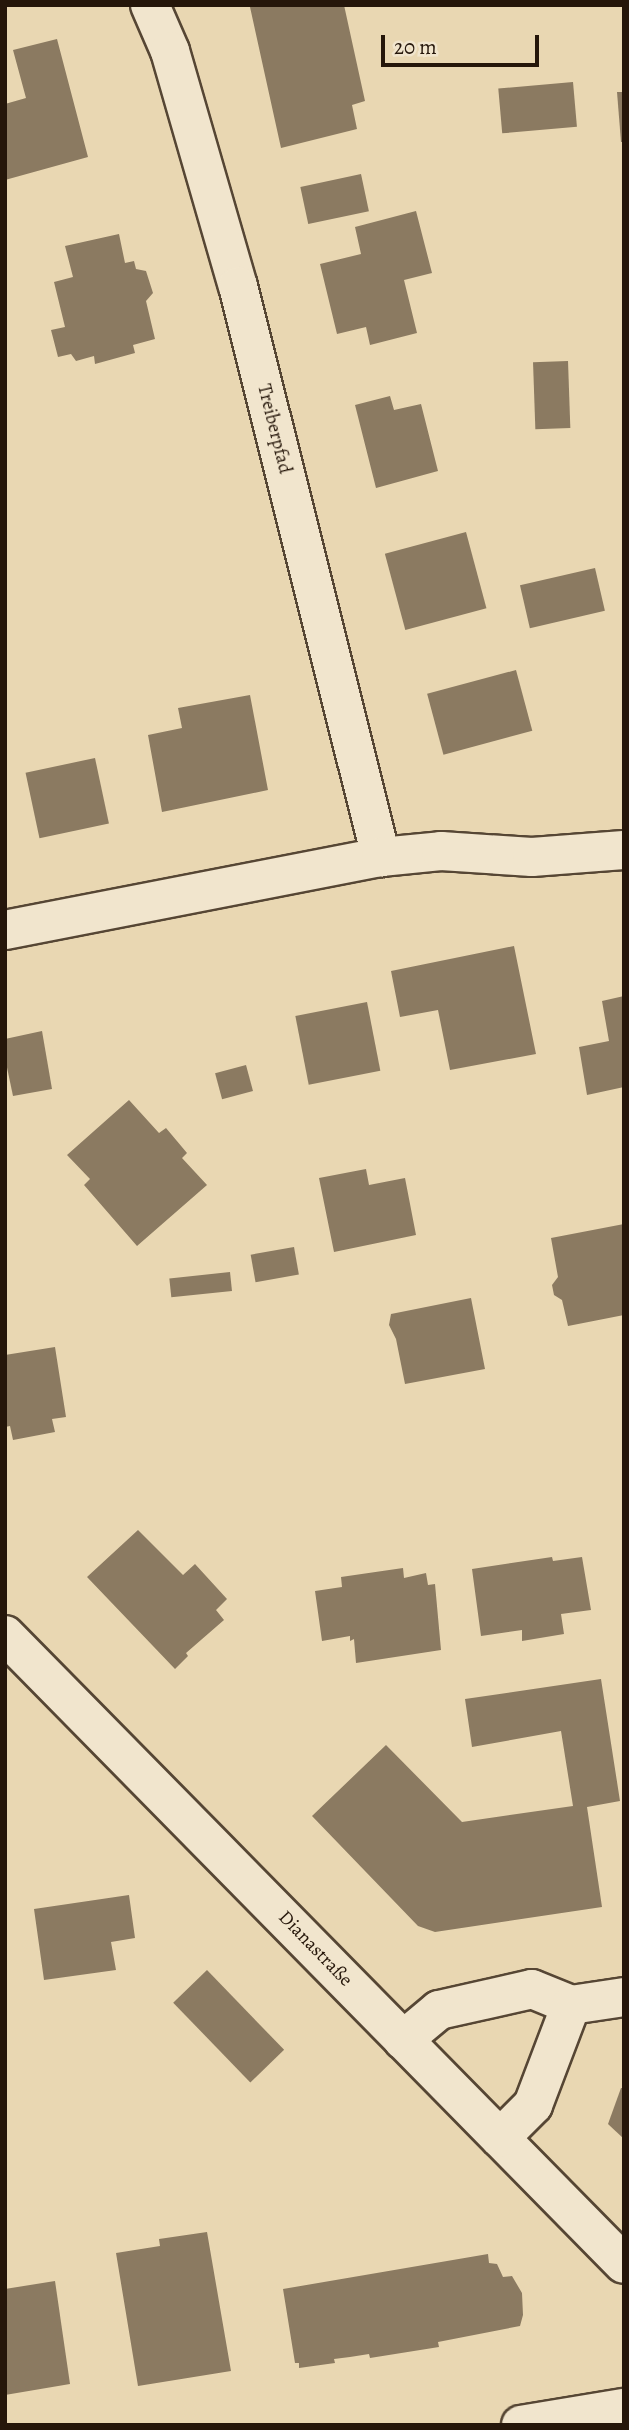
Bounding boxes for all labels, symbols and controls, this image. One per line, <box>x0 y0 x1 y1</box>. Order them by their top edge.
scale bar <box>384 21 542 65</box>
text: 20 m <box>394 33 437 61</box>
street label: Treiberpfad <box>252 382 296 476</box>
street label: Dianastraße <box>273 1906 357 1992</box>

